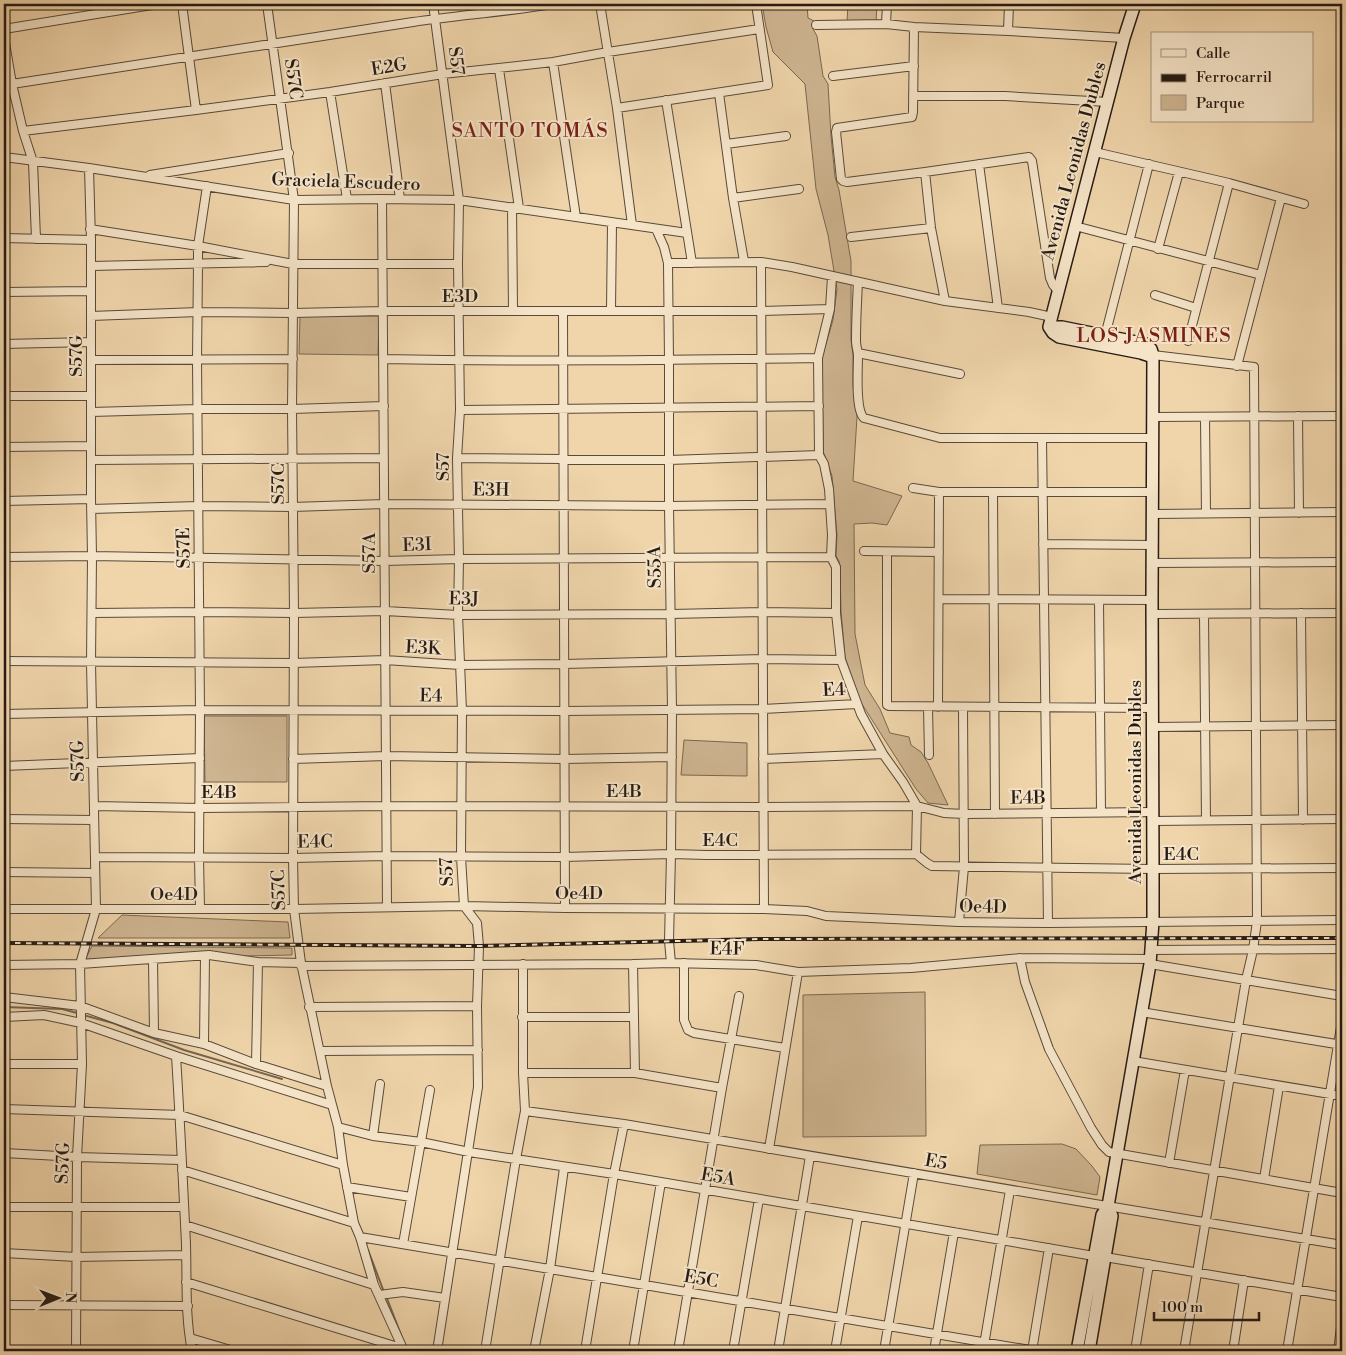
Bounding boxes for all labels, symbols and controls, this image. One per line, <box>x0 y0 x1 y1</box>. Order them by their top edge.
legend <box>1151 32 1314 122</box>
text: Calle <box>1196 44 1230 63</box>
street label: S57 <box>443 45 469 77</box>
street label: E2G <box>369 53 409 81</box>
street label: S57C <box>279 57 307 101</box>
street label: Avenida Leonidas Dubles <box>1036 59 1112 264</box>
text: Ferrocarril <box>1196 68 1273 87</box>
text: Parque <box>1196 94 1245 113</box>
district label: SANTO TOMÁS <box>451 118 609 144</box>
street label: Graciela Escudero <box>271 168 421 196</box>
street label: E3D <box>442 285 478 308</box>
district label: LOS JASMINES <box>1076 324 1232 349</box>
street label: S57G <box>65 334 88 377</box>
street label: S57 <box>432 453 455 481</box>
street label: S57C <box>267 463 290 505</box>
street label: E3H <box>472 478 510 502</box>
street label: S57E <box>172 527 196 569</box>
street label: S57A <box>358 532 381 574</box>
street label: E3I <box>402 533 432 557</box>
street label: S55A <box>643 545 667 588</box>
street label: E3J <box>448 587 480 611</box>
street label: E3K <box>405 636 443 661</box>
street label: E4 <box>822 678 846 702</box>
street label: Avenida Leonidas Dubles <box>1124 680 1147 885</box>
street label: E4 <box>419 684 443 708</box>
street label: S57G <box>66 739 90 782</box>
street label: E4B <box>606 780 642 803</box>
street label: E4B <box>201 781 237 804</box>
street label: E4B <box>1010 786 1046 810</box>
street label: E4C <box>702 829 738 852</box>
street label: E4C <box>297 830 333 854</box>
street label: E4C <box>1163 843 1199 866</box>
street label: S57 <box>435 857 459 887</box>
street label: S57C <box>267 869 291 911</box>
street label: Oe4D <box>555 882 603 905</box>
street label: Oe4D <box>150 883 198 906</box>
street label: Oe4D <box>959 895 1007 919</box>
street label: E4F <box>709 937 745 961</box>
street label: S57G <box>51 1141 75 1184</box>
street label: E5 <box>923 1149 949 1175</box>
street label: E5A <box>699 1163 738 1191</box>
street label: E5C <box>682 1265 720 1293</box>
north arrow <box>32 1272 82 1322</box>
scale bar <box>1154 1290 1258 1322</box>
text: N <box>61 1292 79 1303</box>
text: 100 m <box>1161 1298 1203 1317</box>

